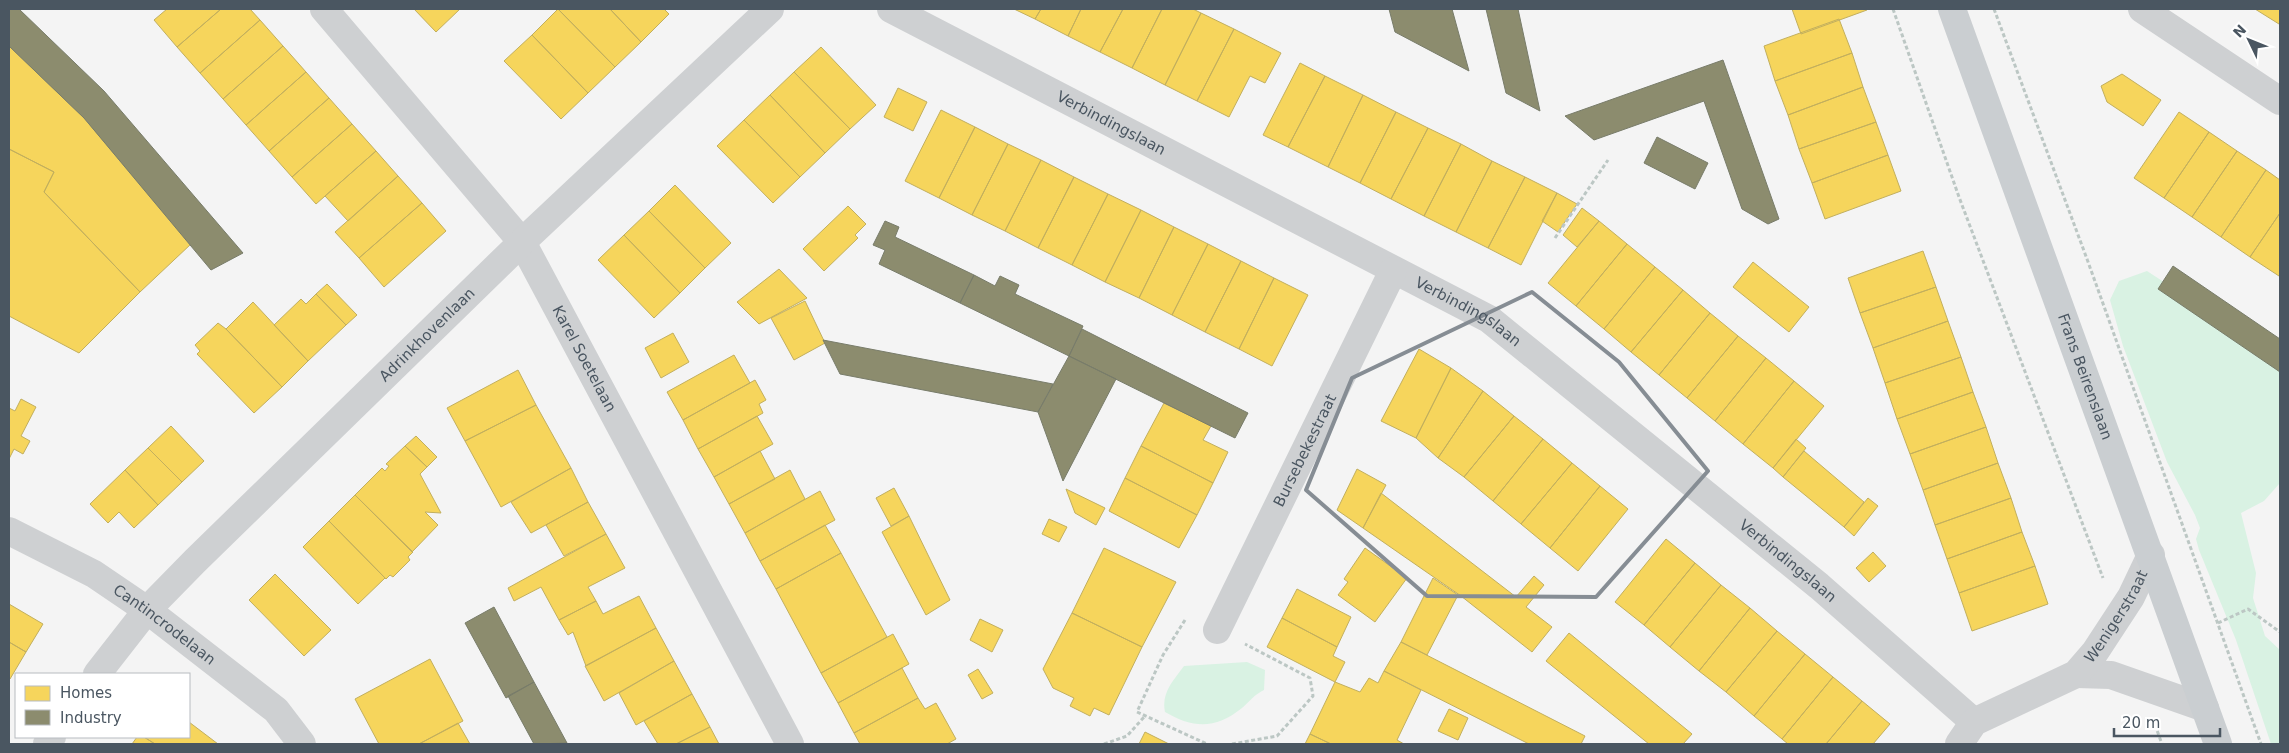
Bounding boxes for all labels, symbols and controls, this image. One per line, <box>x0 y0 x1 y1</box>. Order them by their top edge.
north arrow <box>2224 15 2274 65</box>
text: N <box>2230 21 2249 41</box>
street label: Verbindingslaan <box>1054 87 1169 159</box>
street label: Verbindingslaan <box>1412 273 1525 350</box>
street label: Adrinkhovenlaan <box>375 284 479 385</box>
street label: Karel Soetelaan <box>549 302 620 415</box>
street label: Frans Beirenslaan <box>2054 311 2116 442</box>
street label: Bursebekestraat <box>1270 391 1340 510</box>
street label: Verbindingslaan <box>1735 516 1840 606</box>
street label: Wenigerstraat <box>2081 567 2152 667</box>
street label: Cantincrodelaan <box>110 581 219 669</box>
legend <box>15 673 190 738</box>
text: Homes <box>60 684 112 702</box>
scale bar <box>2114 706 2220 738</box>
text: Industry <box>60 709 122 727</box>
text: 20 m <box>2122 714 2160 732</box>

